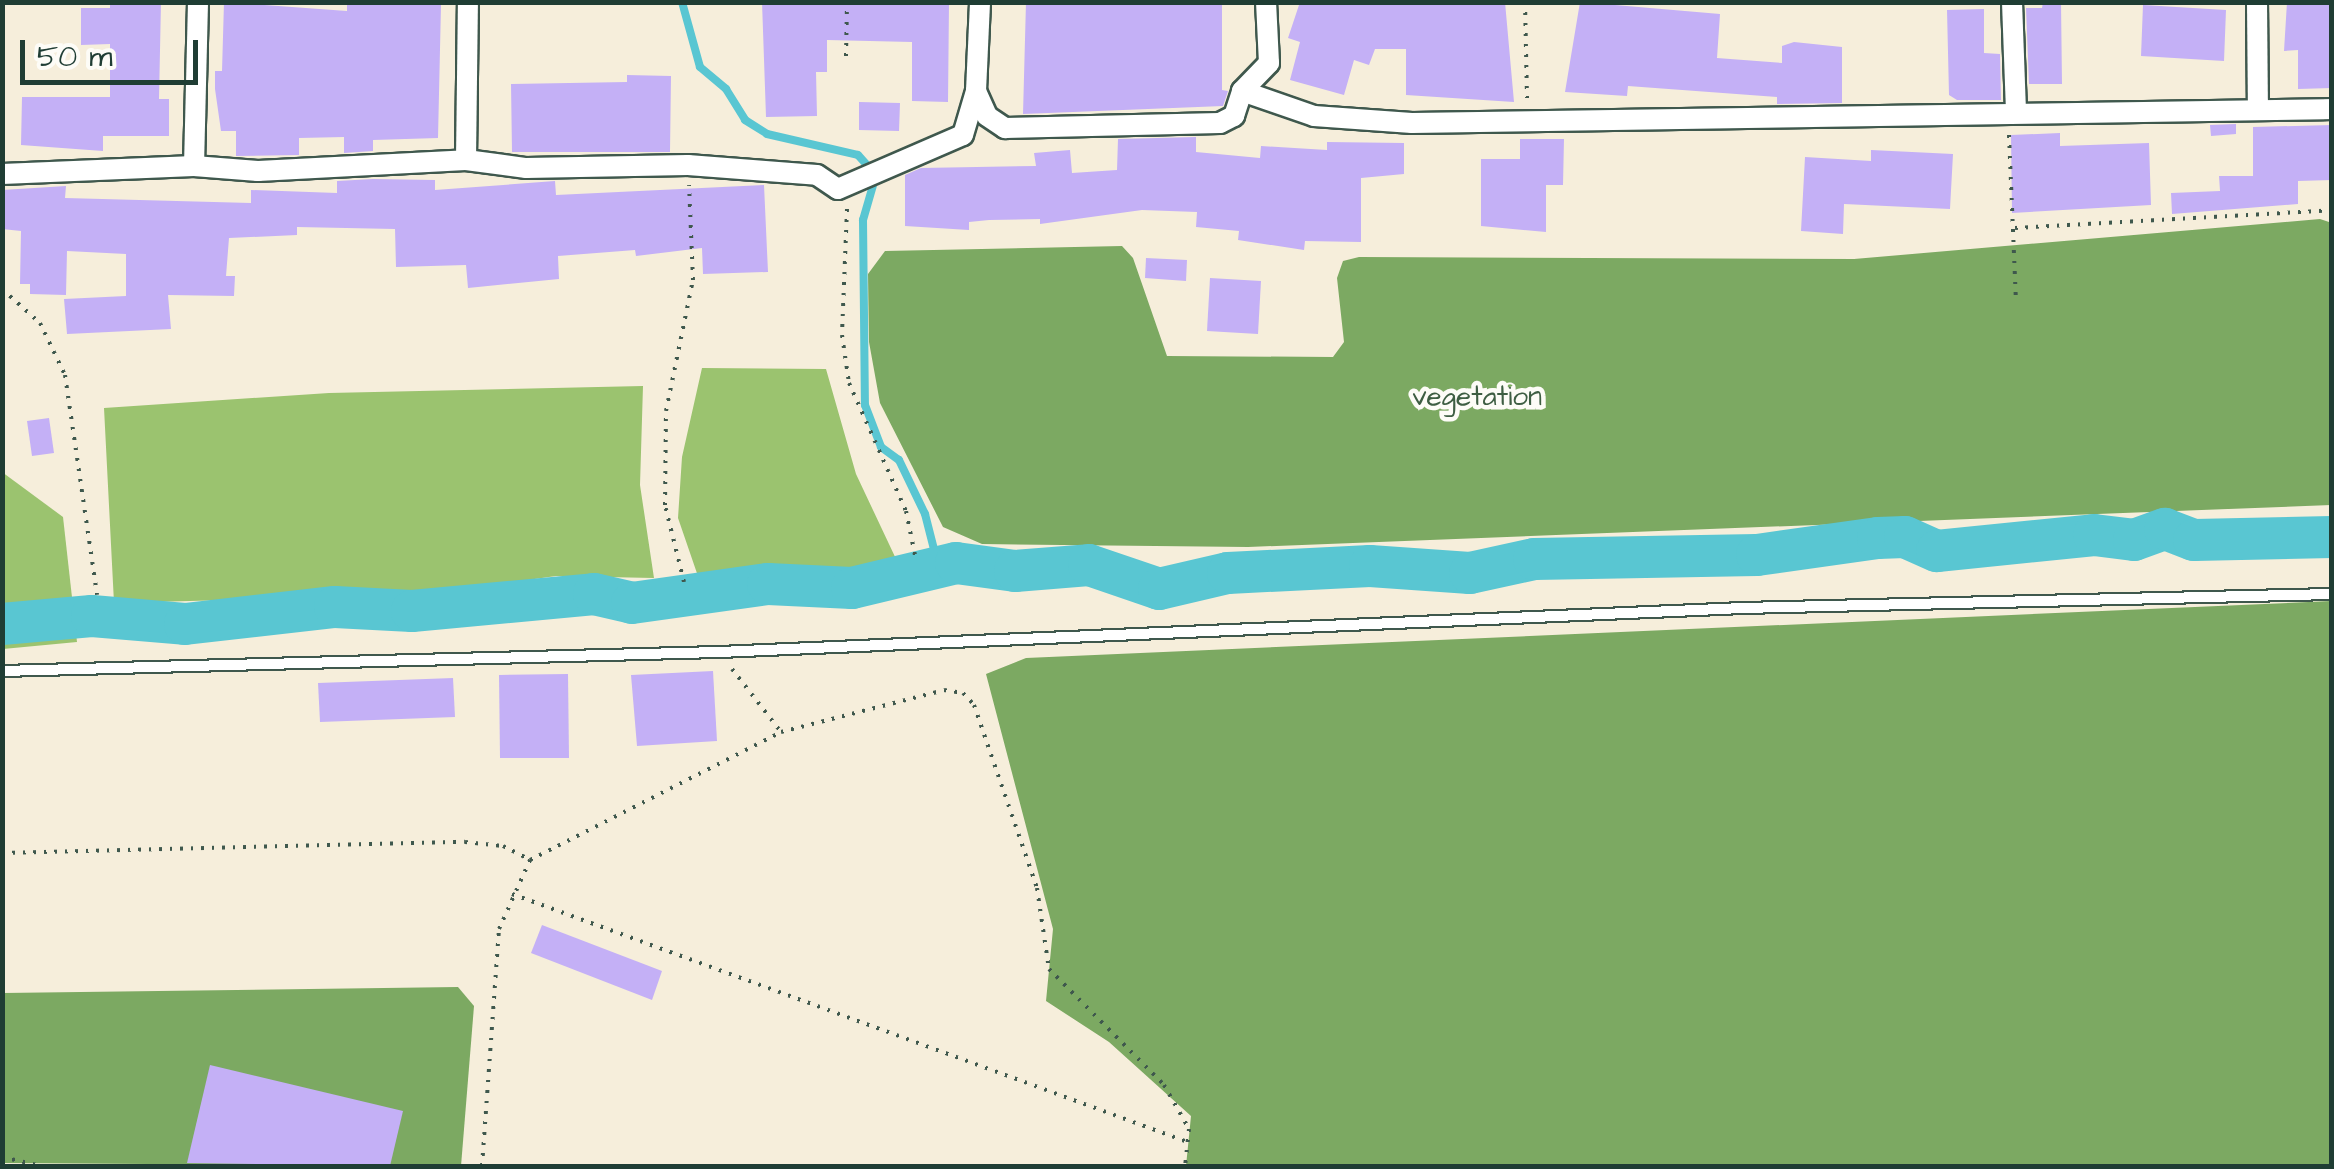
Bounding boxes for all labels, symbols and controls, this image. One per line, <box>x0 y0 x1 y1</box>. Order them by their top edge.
scale bar <box>25 20 202 82</box>
text: 50 m <box>37 36 113 78</box>
park label: vegetation <box>1412 380 1542 414</box>

